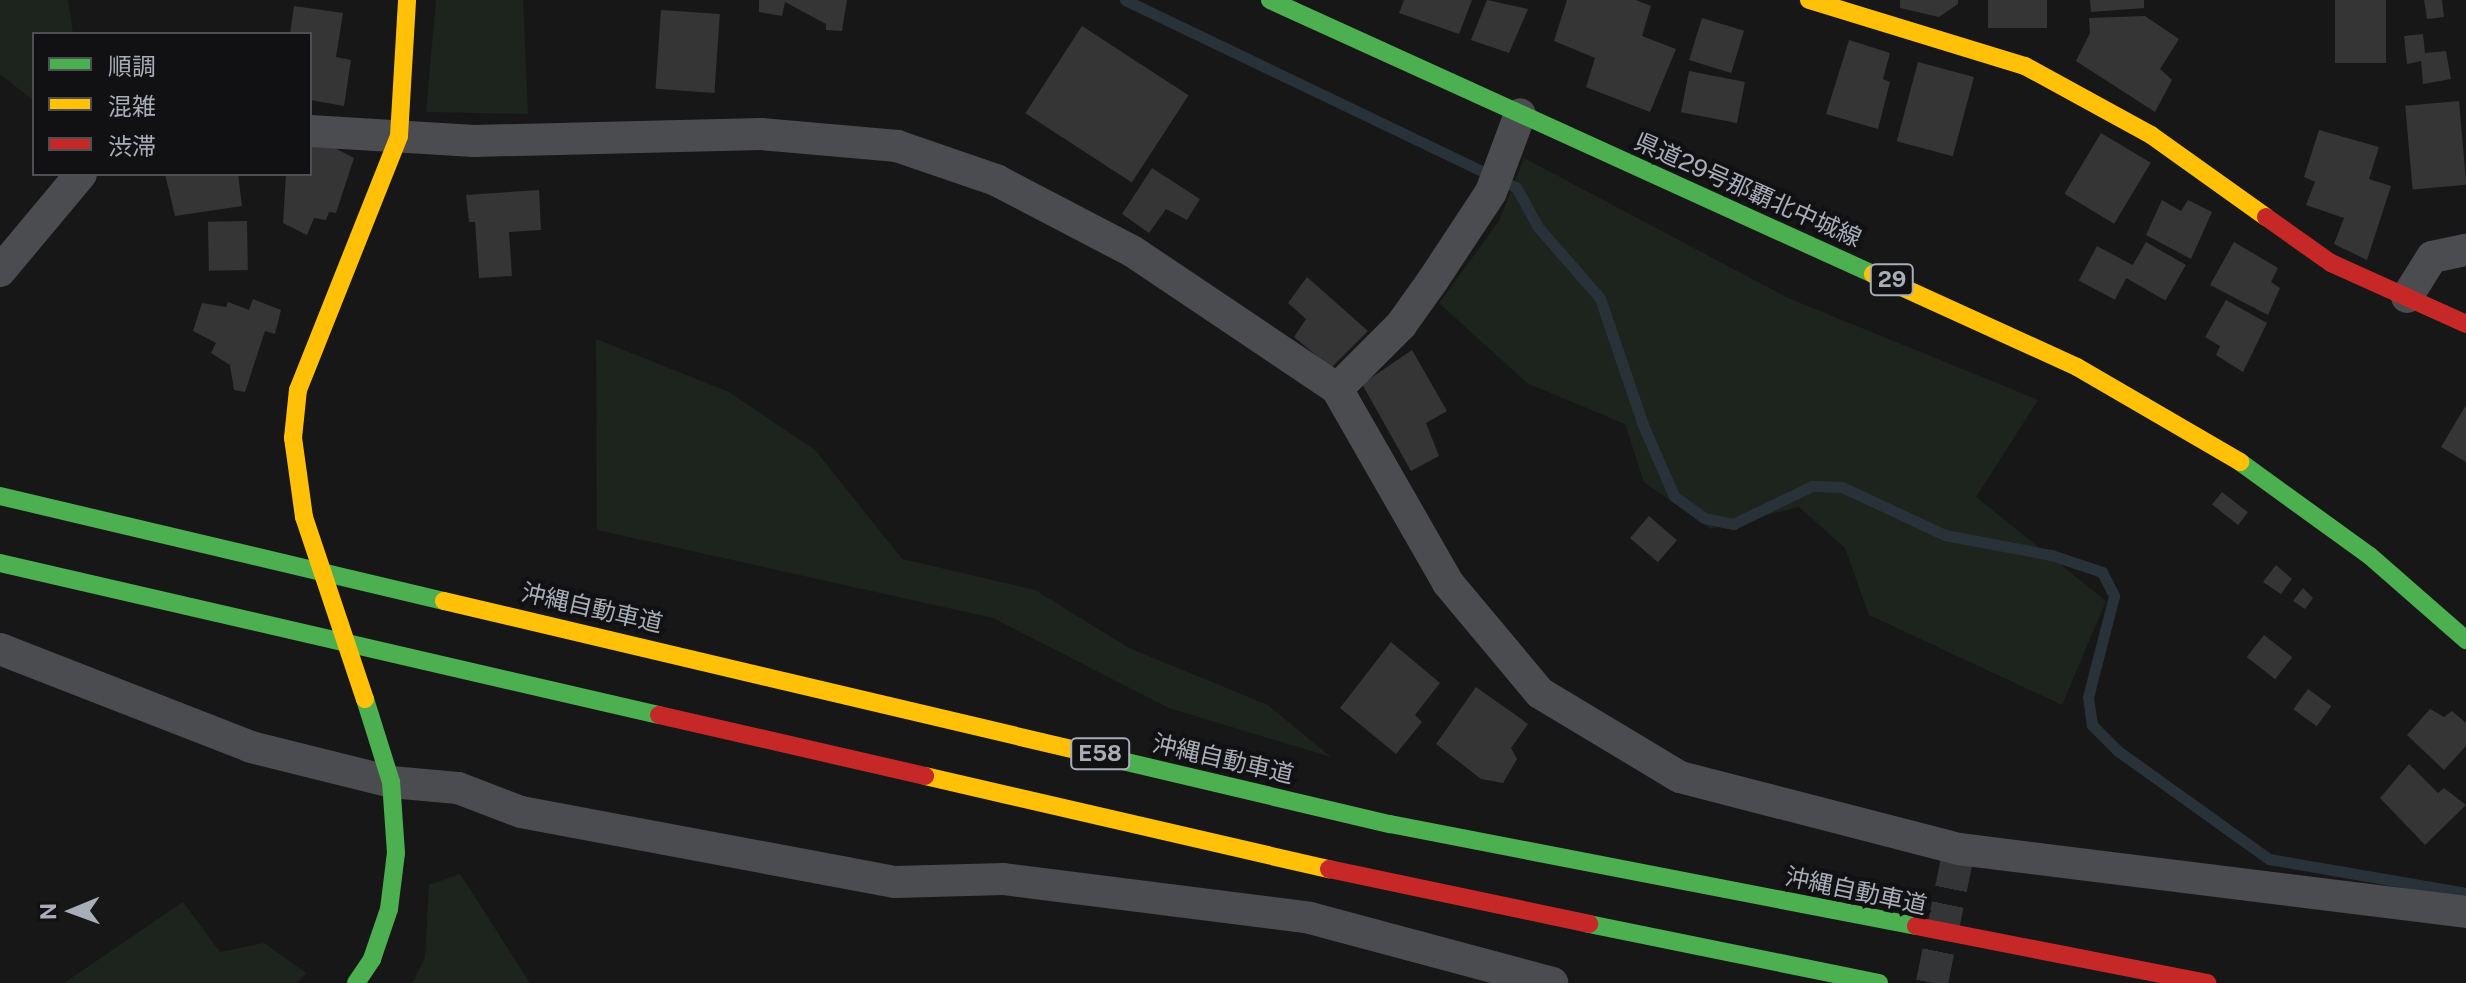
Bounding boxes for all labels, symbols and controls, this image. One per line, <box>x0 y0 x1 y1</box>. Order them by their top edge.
legend <box>32 32 312 176</box>
text: 順調 <box>108 52 156 80</box>
text: 混雑 <box>108 92 156 120</box>
street label: 県道29号那覇北中城線 <box>1630 127 1866 253</box>
text: 渋滞 <box>108 132 156 160</box>
road number: 29 <box>1868 262 1916 298</box>
street label: 沖縄自動車道 <box>519 578 665 638</box>
street label: 沖縄自動車道 <box>1150 729 1296 789</box>
road number: E58 <box>1070 736 1130 772</box>
street label: 沖縄自動車道 <box>1783 862 1929 920</box>
north arrow <box>32 871 112 951</box>
text: N <box>35 903 61 920</box>

